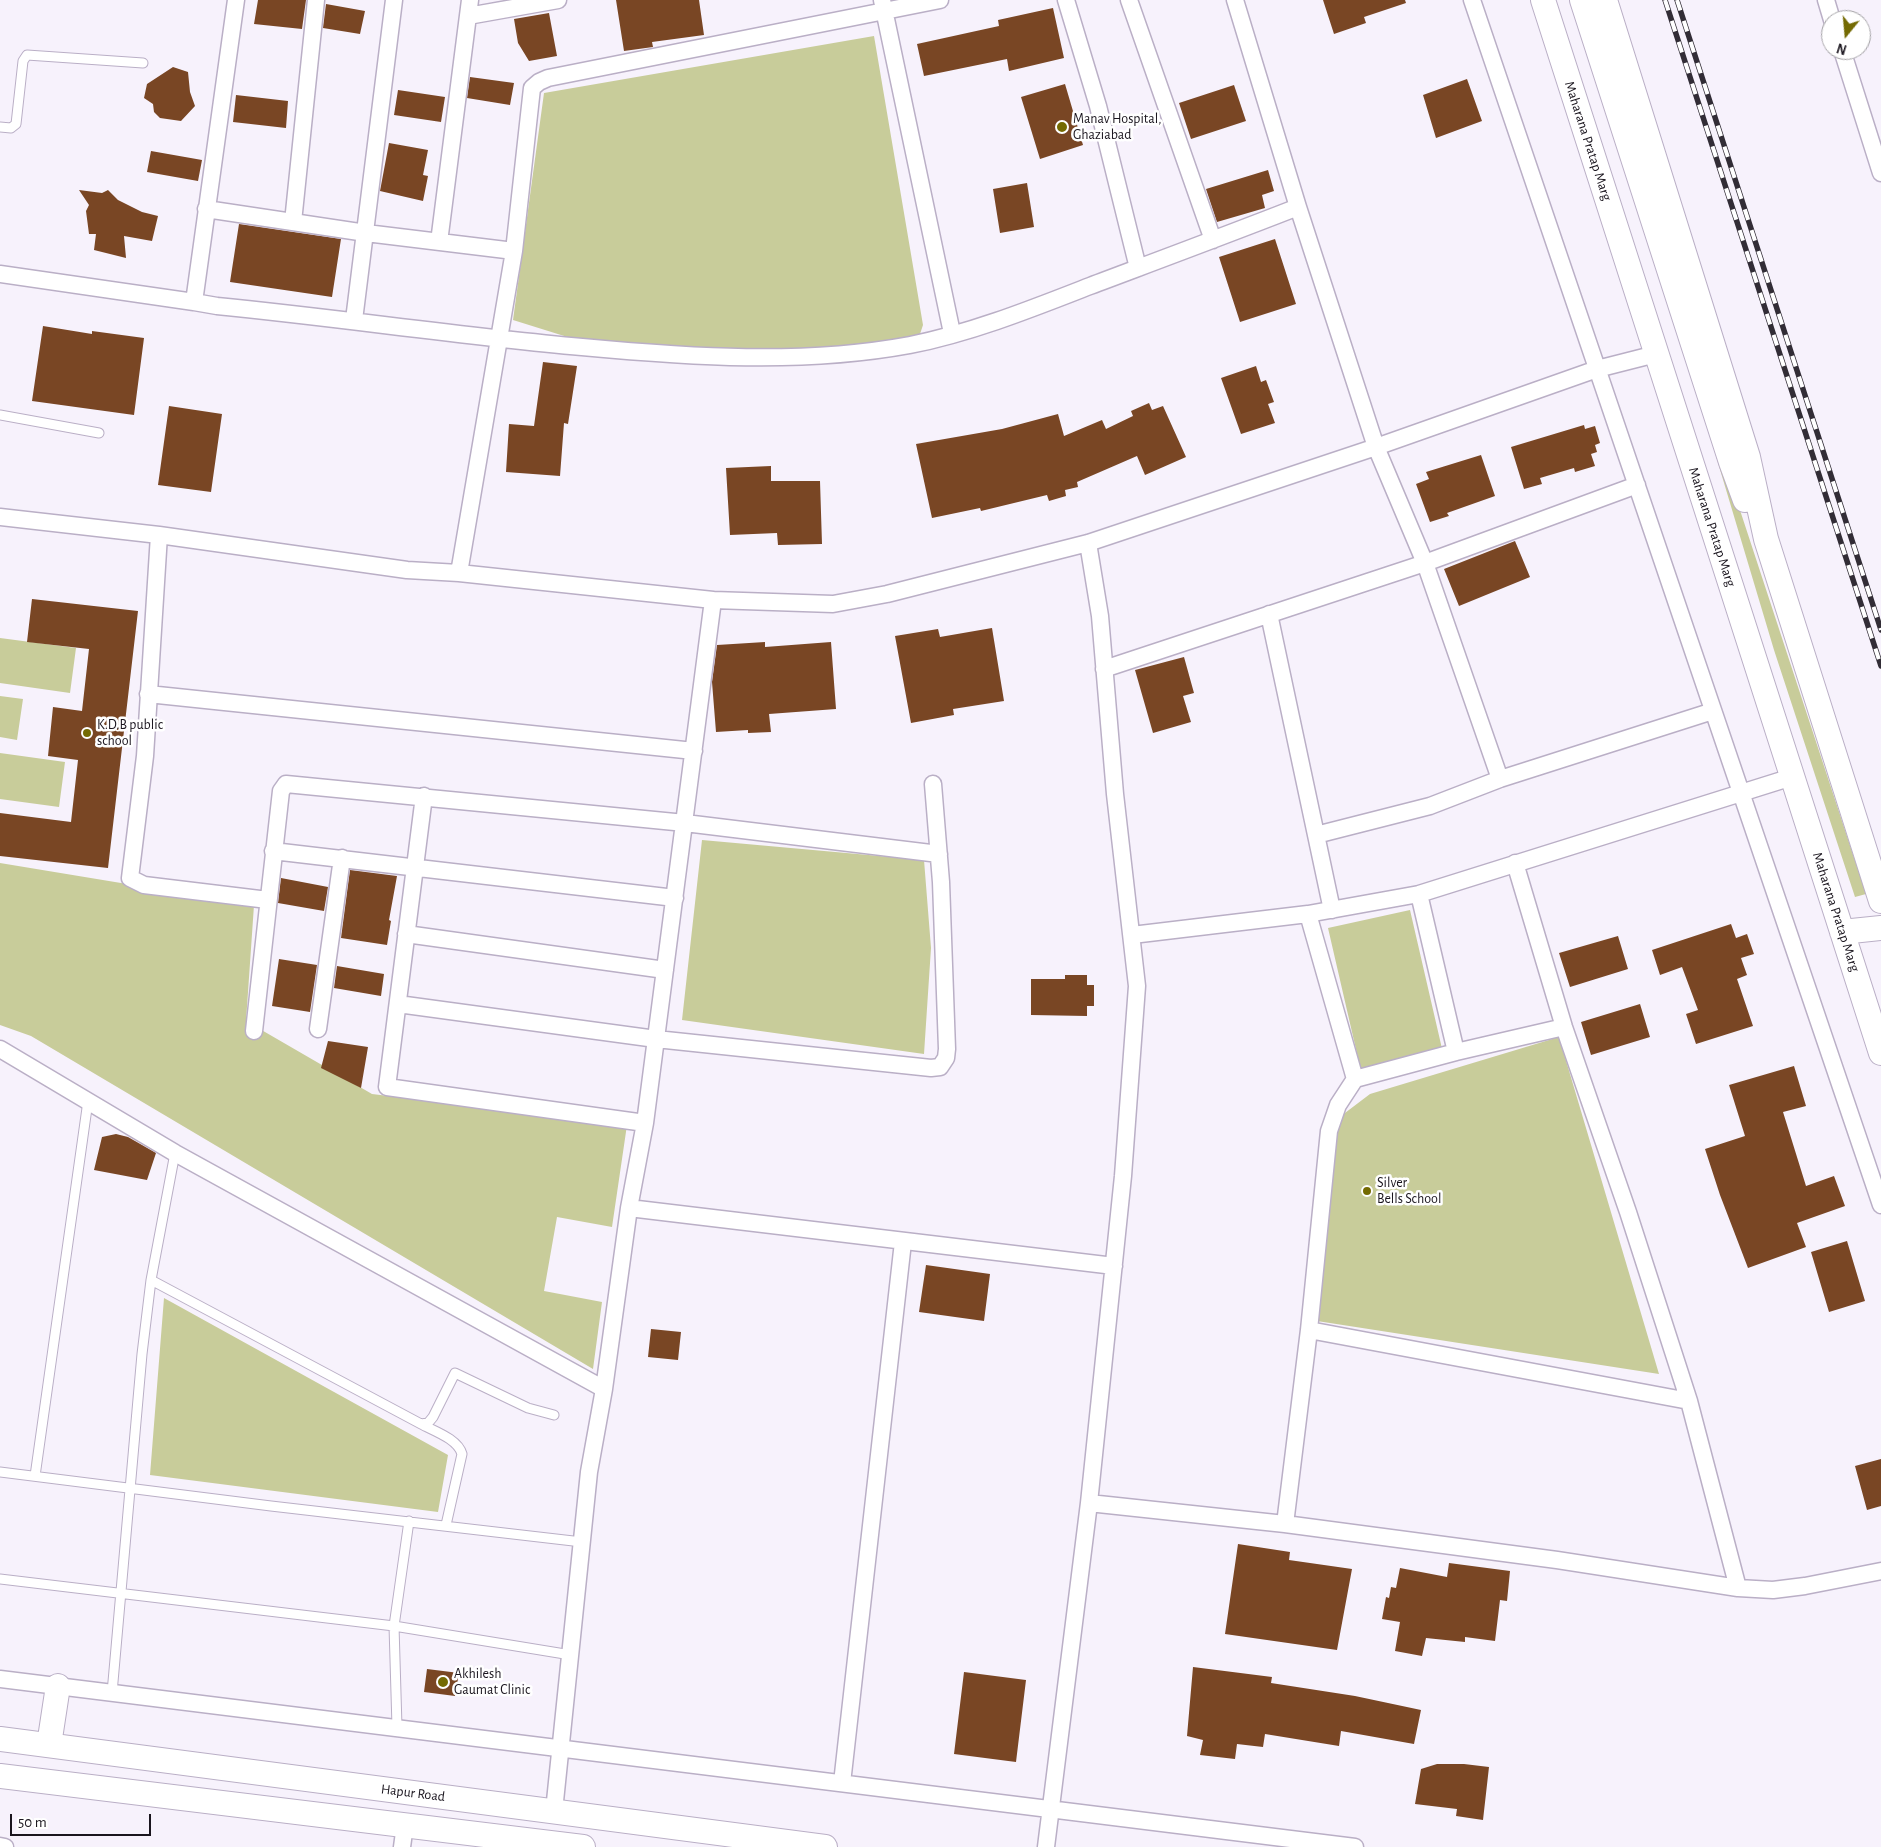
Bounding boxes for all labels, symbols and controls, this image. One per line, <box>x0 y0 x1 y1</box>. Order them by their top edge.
north arrow <box>1821 10 1871 60</box>
text: N <box>1835 40 1849 57</box>
street label: Maharana Pratap Marg <box>1561 79 1615 203</box>
place label: Manav Hospital, Ghaziabad <box>1073 111 1161 144</box>
marker: Manav Hospital, Ghaziabad <box>1055 120 1069 134</box>
street label: Maharana Pratap Marg <box>1685 465 1739 589</box>
place label: K.D.B public school <box>97 717 163 750</box>
marker: K.D.B public school <box>81 727 93 739</box>
street label: Maharana Pratap Marg <box>1809 850 1863 974</box>
place label: Silver Bells School <box>1377 1175 1441 1208</box>
marker: Silver Bells School <box>1361 1185 1373 1197</box>
place label: Akhilesh Gaumat Clinic <box>454 1666 530 1698</box>
marker: Akhilesh Gaumat Clinic <box>436 1675 450 1689</box>
street label: Hapur Road <box>380 1781 446 1805</box>
scale bar <box>12 1804 154 1836</box>
text: 50 m <box>18 1815 47 1830</box>

